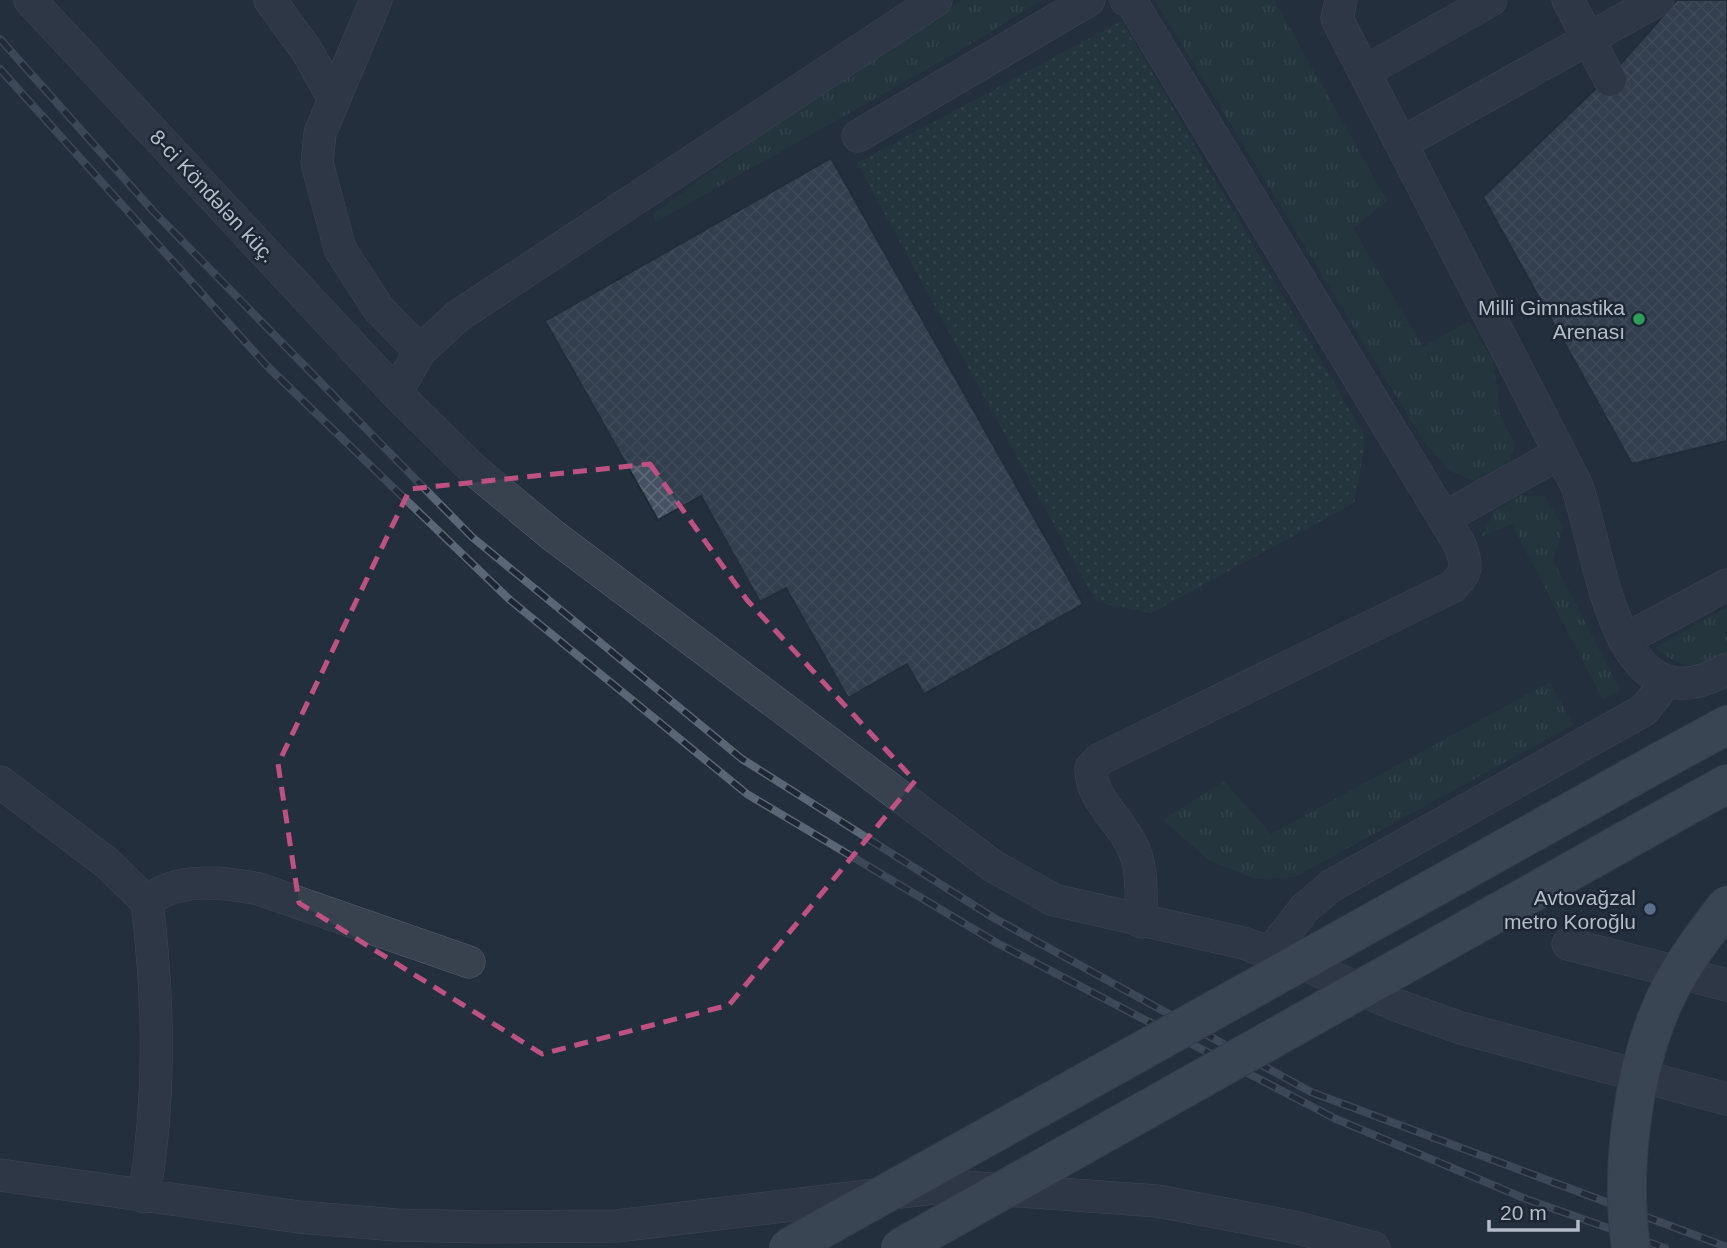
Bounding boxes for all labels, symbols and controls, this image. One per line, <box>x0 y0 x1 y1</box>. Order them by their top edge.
street label: 8-ci Köndələn küç. <box>146 125 280 267</box>
place label: Milli Gimnastika Arenası <box>1478 296 1625 343</box>
marker: Milli Gimnastika Arenası <box>1631 311 1647 327</box>
place label: Avtovağzal metro Koroğlu <box>1504 886 1636 933</box>
marker: Avtovağzal metro Koroğlu <box>1642 901 1658 917</box>
scale bar <box>1489 1188 1578 1232</box>
text: 20 m <box>1500 1201 1547 1224</box>

